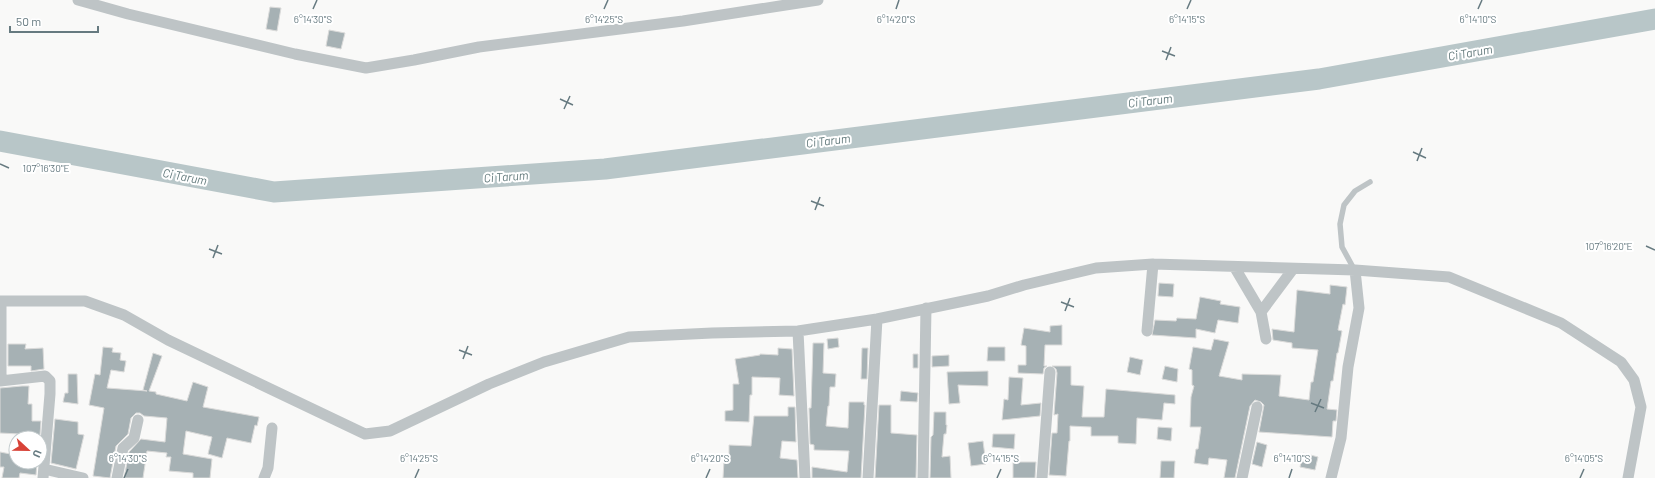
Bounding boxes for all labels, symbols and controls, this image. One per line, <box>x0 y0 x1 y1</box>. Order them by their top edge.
scale bar <box>10 8 98 34</box>
text: 6°14'30"S <box>294 13 332 25</box>
text: 6°14'25"S <box>585 13 623 25</box>
text: 6°14'20"S <box>877 13 915 25</box>
text: 6°14'15"S <box>1169 13 1205 25</box>
text: 6°14'10"S <box>1460 13 1497 25</box>
text: 50 m <box>16 14 41 28</box>
water label: Ci Tarum <box>1447 41 1494 63</box>
water label: Ci Tarum <box>1127 90 1173 110</box>
water label: Ci Tarum <box>805 130 851 150</box>
text: 107°16'30"E <box>22 162 70 174</box>
water label: Ci Tarum <box>162 165 209 187</box>
water label: Ci Tarum <box>483 167 529 185</box>
text: 107°16'20"E <box>1585 240 1633 252</box>
north arrow <box>8 430 48 470</box>
text: U <box>30 448 45 460</box>
text: 6°14'30"S <box>109 452 147 464</box>
text: 6°14'25"S <box>400 452 438 464</box>
text: 6°14'20"S <box>691 452 729 464</box>
text: 6°14'15"S <box>983 452 1019 464</box>
text: 6°14'10"S <box>1274 452 1311 464</box>
text: 6°14'05"S <box>1565 452 1603 464</box>

